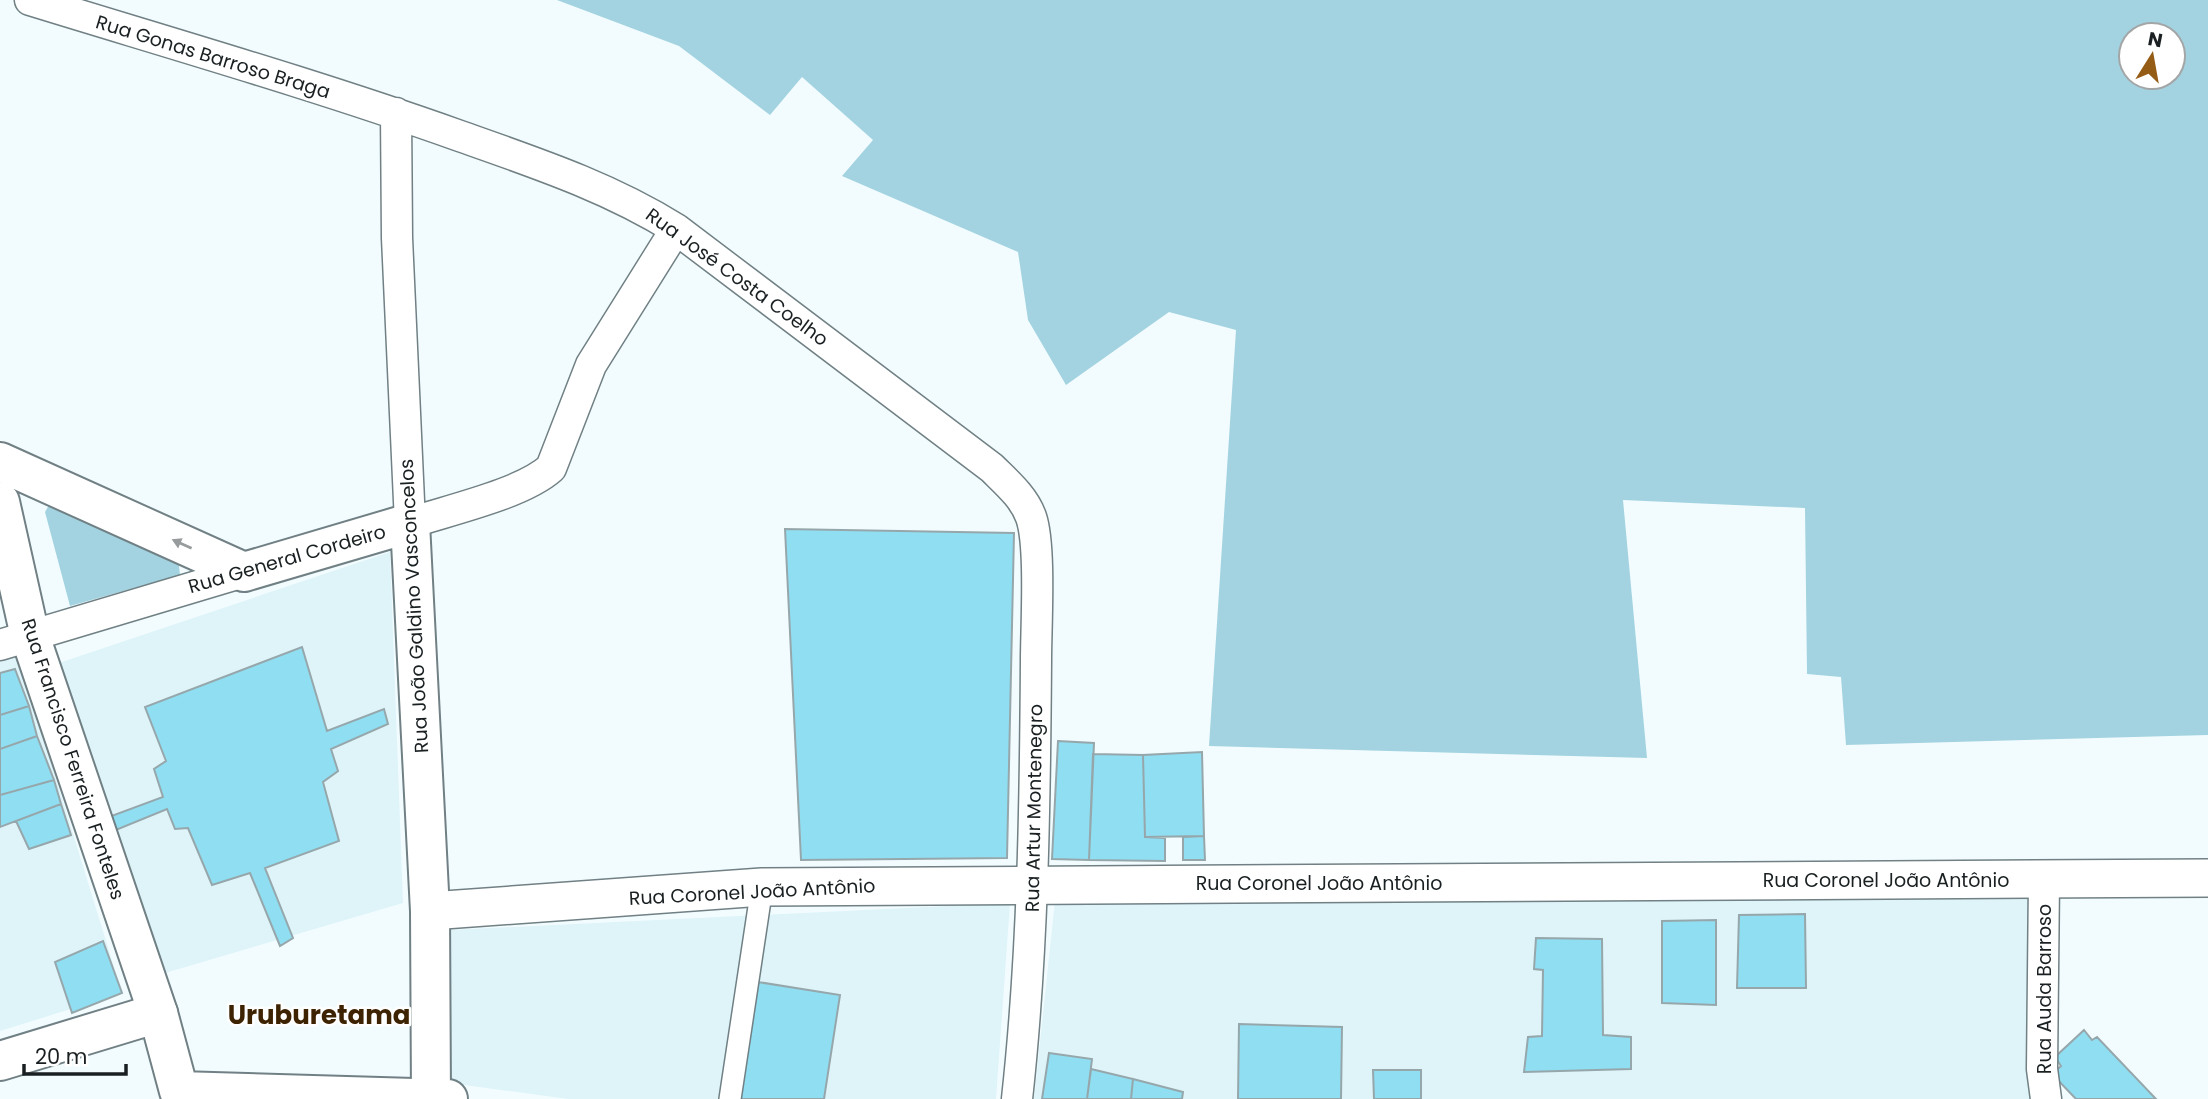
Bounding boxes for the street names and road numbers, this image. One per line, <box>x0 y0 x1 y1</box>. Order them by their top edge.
street label: Rua Gonas Barroso Braga <box>92 8 334 106</box>
street label: Rua José Costa Coelho <box>640 201 834 353</box>
street label: Rua João Galdino Vasconcelos <box>393 458 435 754</box>
street label: Rua General Cordeiro <box>185 518 389 600</box>
street label: Rua Francisco Ferreira Fonteles <box>15 615 131 903</box>
street label: Rua Artur Montenegro <box>1019 704 1049 912</box>
street label: Rua Coronel João Antônio <box>1763 867 2009 894</box>
street label: Rua Coronel João Antônio <box>1196 870 1442 897</box>
street label: Rua Coronel João Antônio <box>628 872 876 912</box>
street label: Rua Auda Barroso <box>2031 904 2058 1074</box>

